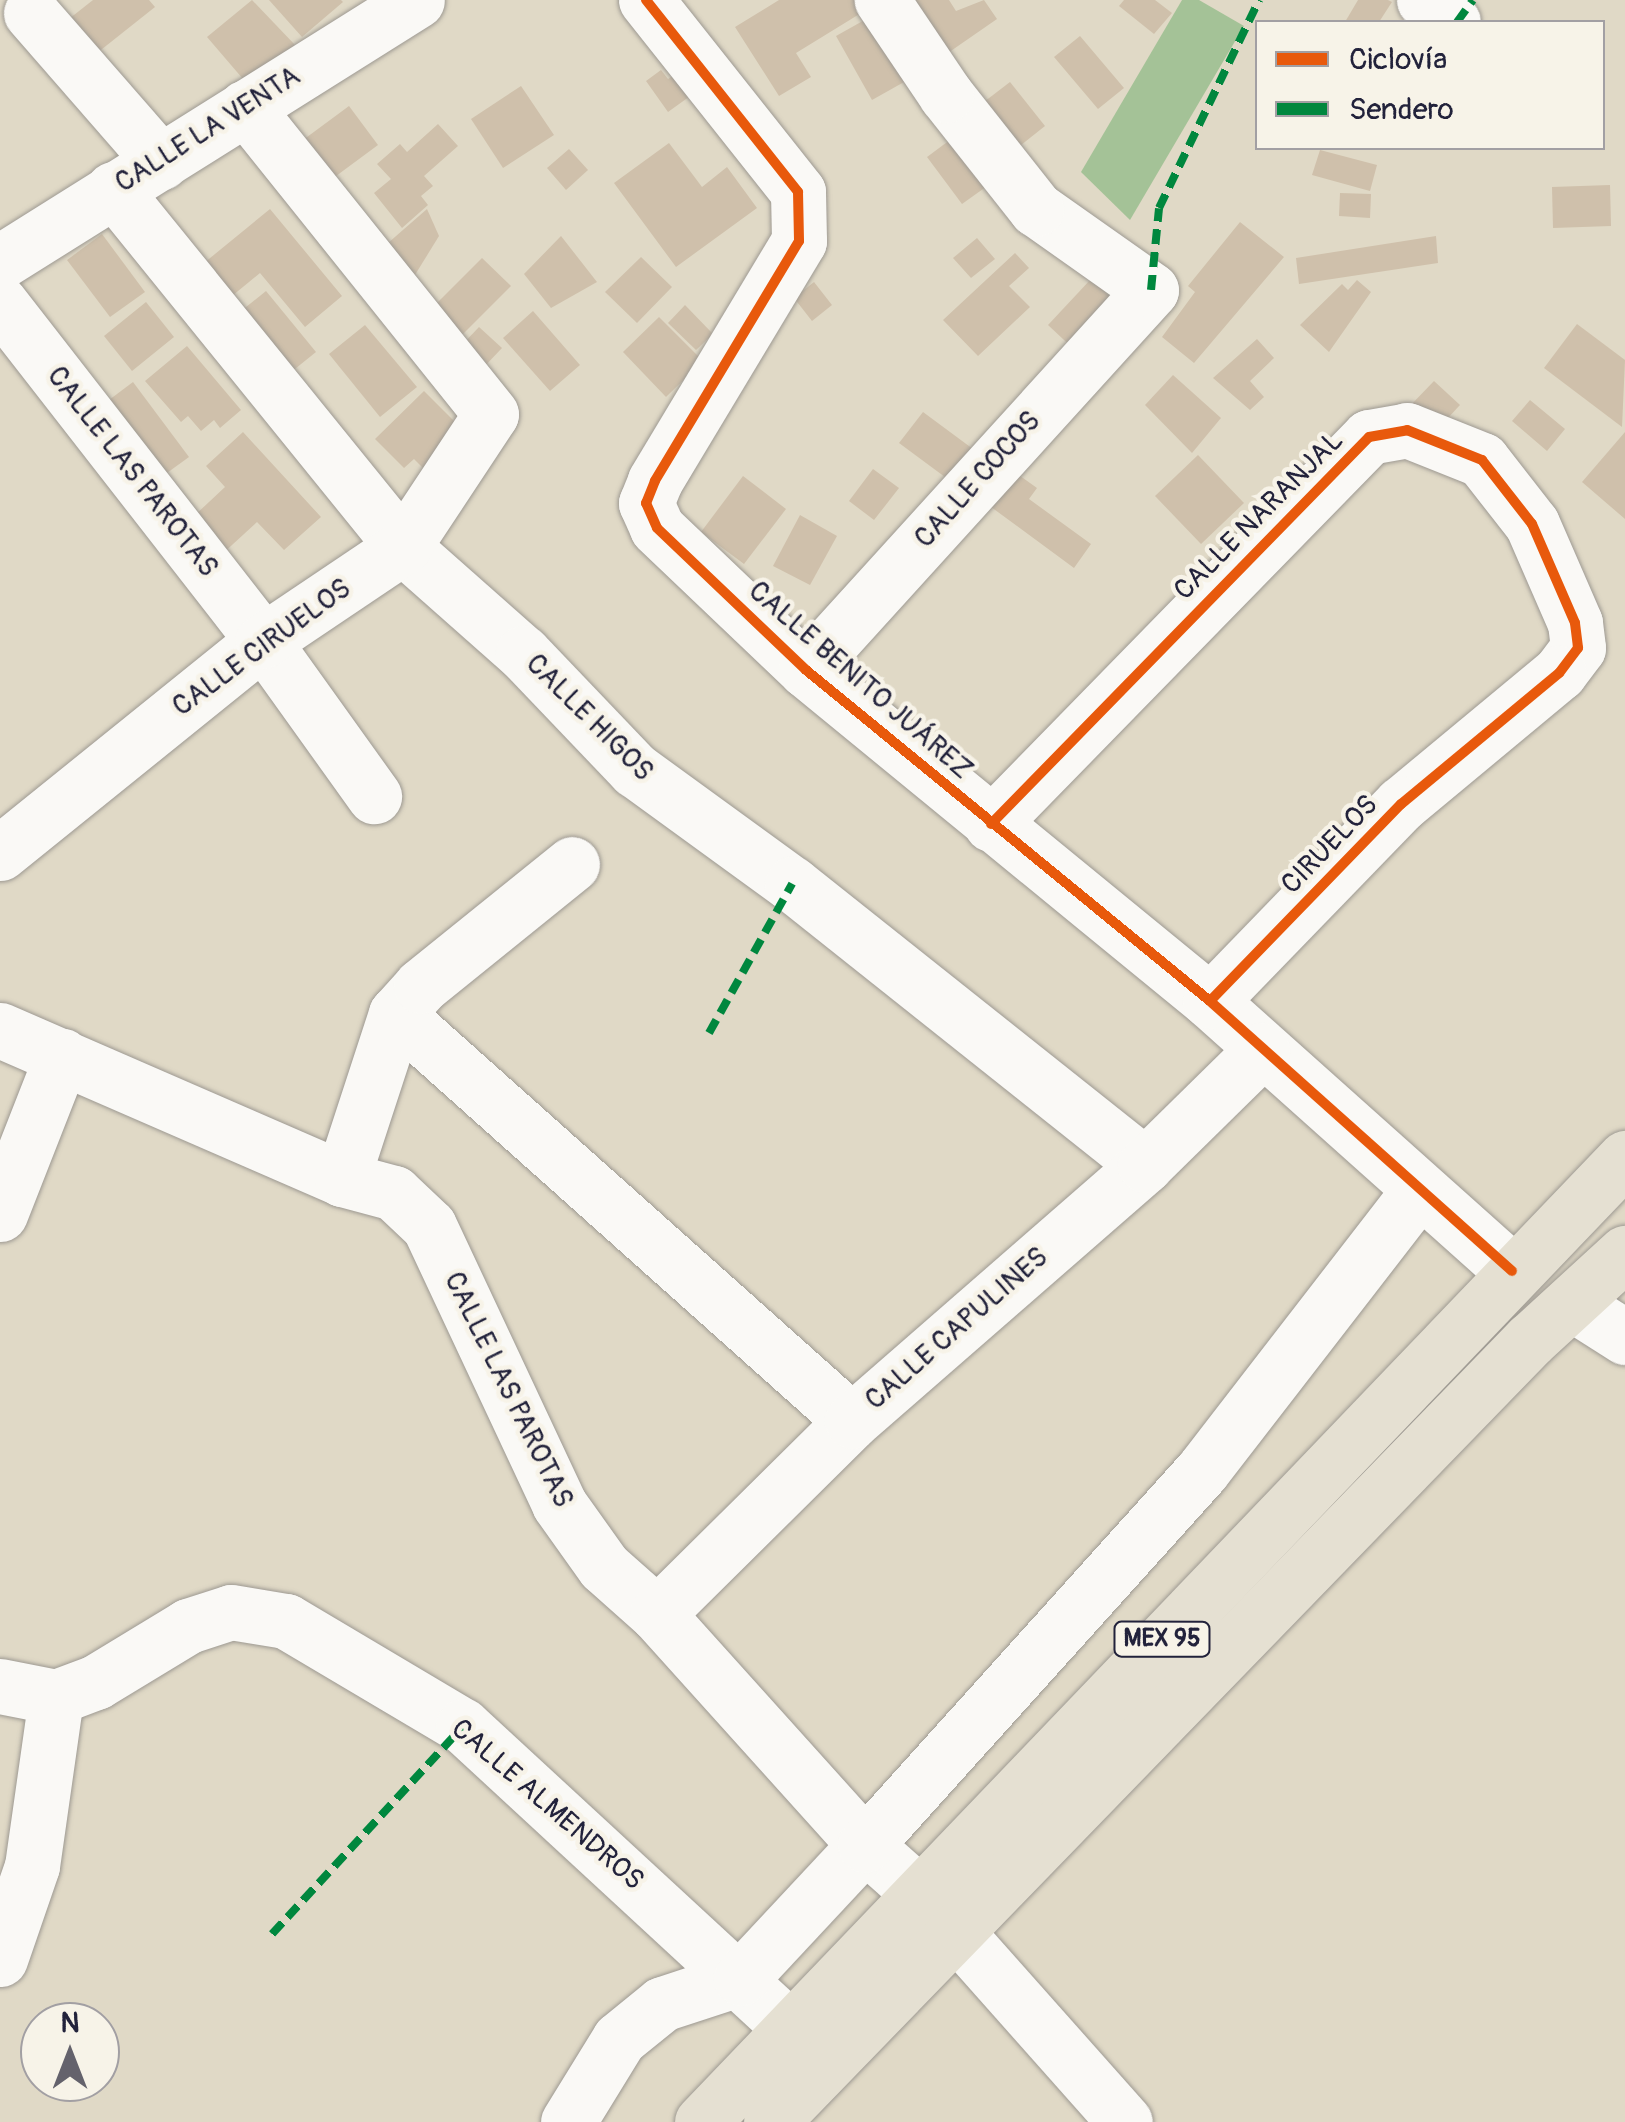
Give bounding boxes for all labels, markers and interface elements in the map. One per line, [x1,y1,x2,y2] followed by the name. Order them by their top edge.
[1255,20,1605,150] legend
[1349,41,1447,78] text: Ciclovía
[109,60,307,200] street label: CALLE LA VENTA
[1349,91,1454,128] text: Sendero
[39,360,225,584] street label: CALLE LAS PAROTAS
[908,405,1048,555] street label: CALLE COCOS
[1167,424,1351,608] street label: CALLE NARANJAL
[166,572,358,724] street label: CALLE CIRUELOS
[741,575,979,787] street label: CALLE BENITO JUÁREZ
[518,647,660,789] street label: CALLE HIGOS
[1275,789,1385,901] street label: CIRUELOS
[859,1241,1055,1417] street label: CALLE CAPULINES
[436,1267,580,1513] street label: CALLE LAS PAROTAS
[1112,1619,1212,1659] road number: MEX 95
[444,1712,650,1898] street label: CALLE ALMENDROS
[20,2002,120,2102] north arrow
[61,2006,79,2041] text: N

